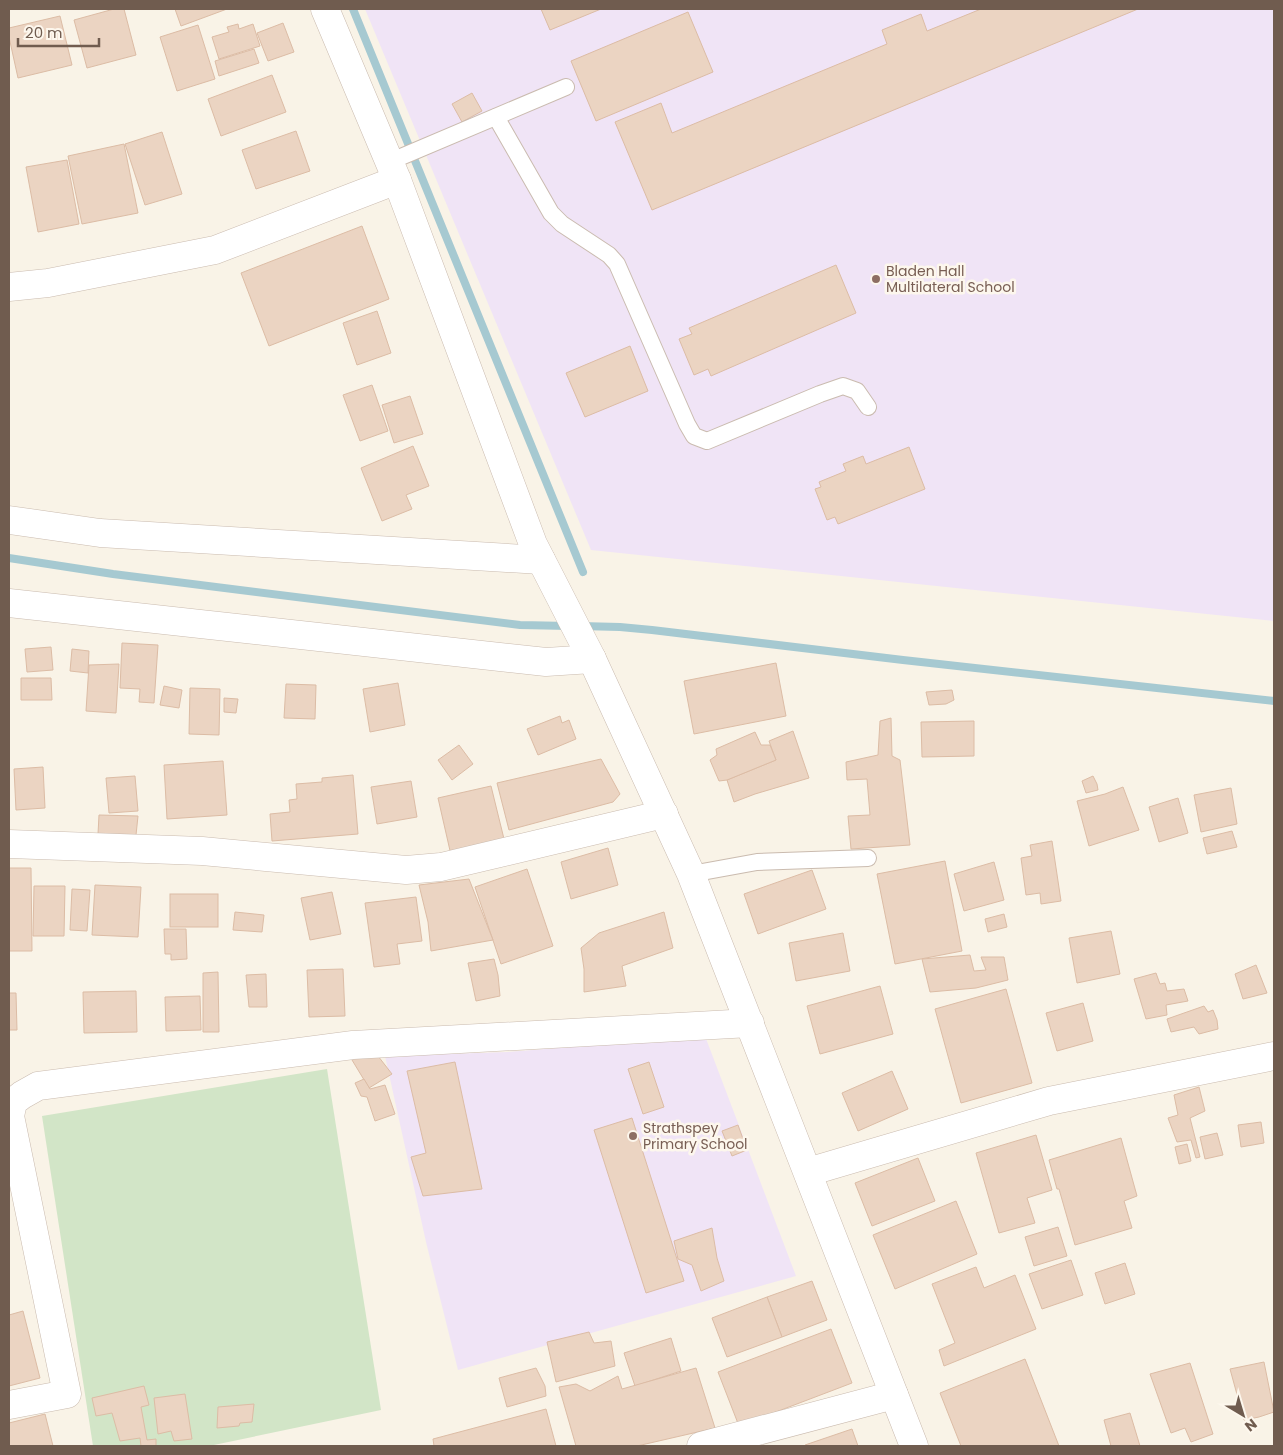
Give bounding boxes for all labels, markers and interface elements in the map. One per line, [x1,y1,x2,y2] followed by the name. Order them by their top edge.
[18,15,99,47] scale bar
[25,22,63,43] text: 20 m
[886,261,1015,297] place label: Bladen Hall Multilateral School
[870,273,882,285] marker: Bladen Hall Multilateral School
[643,1118,748,1154] place label: Strathspey Primary School
[627,1130,639,1142] marker: Strathspey Primary School
[1218,1390,1268,1440] north arrow
[1241,1414,1261,1436] text: N

